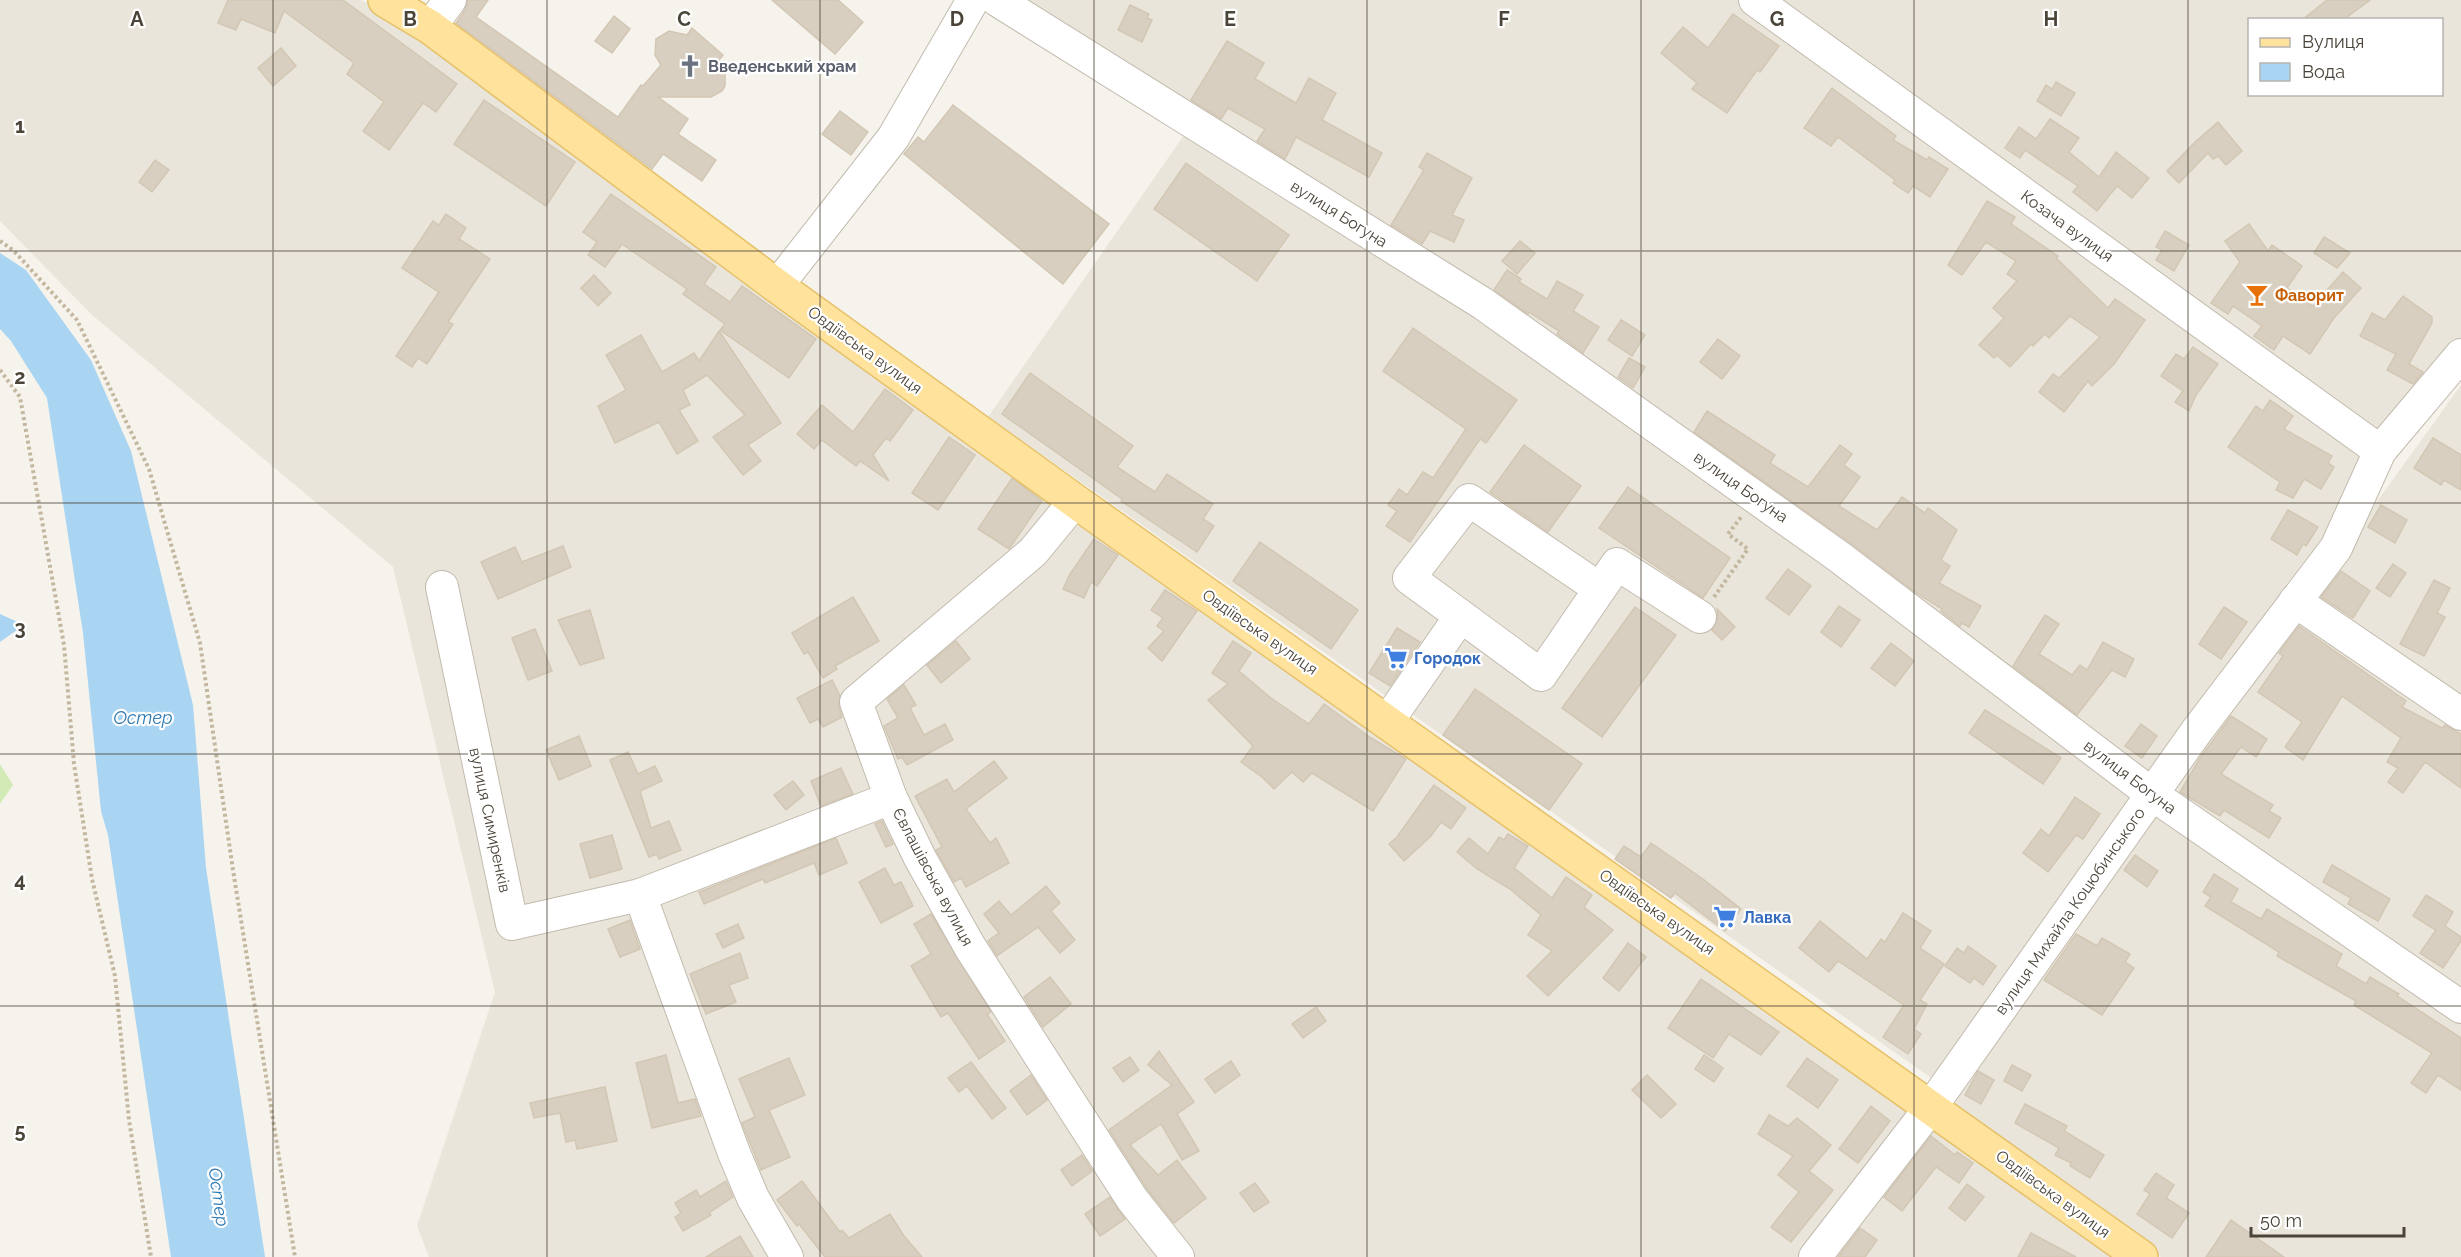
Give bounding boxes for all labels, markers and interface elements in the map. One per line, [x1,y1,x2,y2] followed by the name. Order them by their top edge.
[130,7,144,31] text: A
[403,7,417,31] text: B
[677,7,691,31] text: C
[950,7,964,31] text: D
[1224,7,1236,31] text: E
[1498,7,1510,31] text: F
[1770,7,1784,31] text: G
[2044,7,2058,31] text: H
[2248,18,2443,96] legend
[2302,31,2364,52] text: Вулиця
[677,53,703,79] church icon: Введенський храм
[708,57,856,76] place label: Введенський храм
[2302,61,2345,82] text: Вода
[15,114,25,138] text: 1
[1287,177,1391,251] street label: вулиця Богуна
[2017,186,2117,266] street label: Козача вулиця
[2244,282,2270,308] bar icon: Фаворит
[2275,286,2344,305] place label: Фаворит
[804,302,926,398] street label: Овдіївська вулиця
[14,365,26,389] text: 2
[1690,447,1792,527] street label: вулиця Богуна
[1199,585,1321,679] street label: Овдіївська вулиця
[14,616,26,640] text: 3
[1383,645,1409,671] supermarket icon: Городок
[1414,649,1481,668] place label: Городок
[113,707,173,728] water label: Остер
[2080,736,2180,818] street label: вулиця Богуна
[465,746,515,894] street label: вулиця Симиренків
[1991,804,2149,1018] street label: вулиця Михайла Коцюбинського
[889,805,977,949] street label: Євлашівська вулиця
[1596,865,1718,959] street label: Овдіївська вулиця
[14,868,26,892] text: 4
[1712,904,1738,930] supermarket icon: Лавка
[1743,908,1791,927] place label: Лавка
[14,1119,26,1143] text: 5
[1992,1146,2114,1242] street label: Овдіївська вулиця
[204,1166,234,1228] water label: Остер
[2251,1200,2404,1238] scale bar
[2260,1210,2302,1231] text: 50 m

